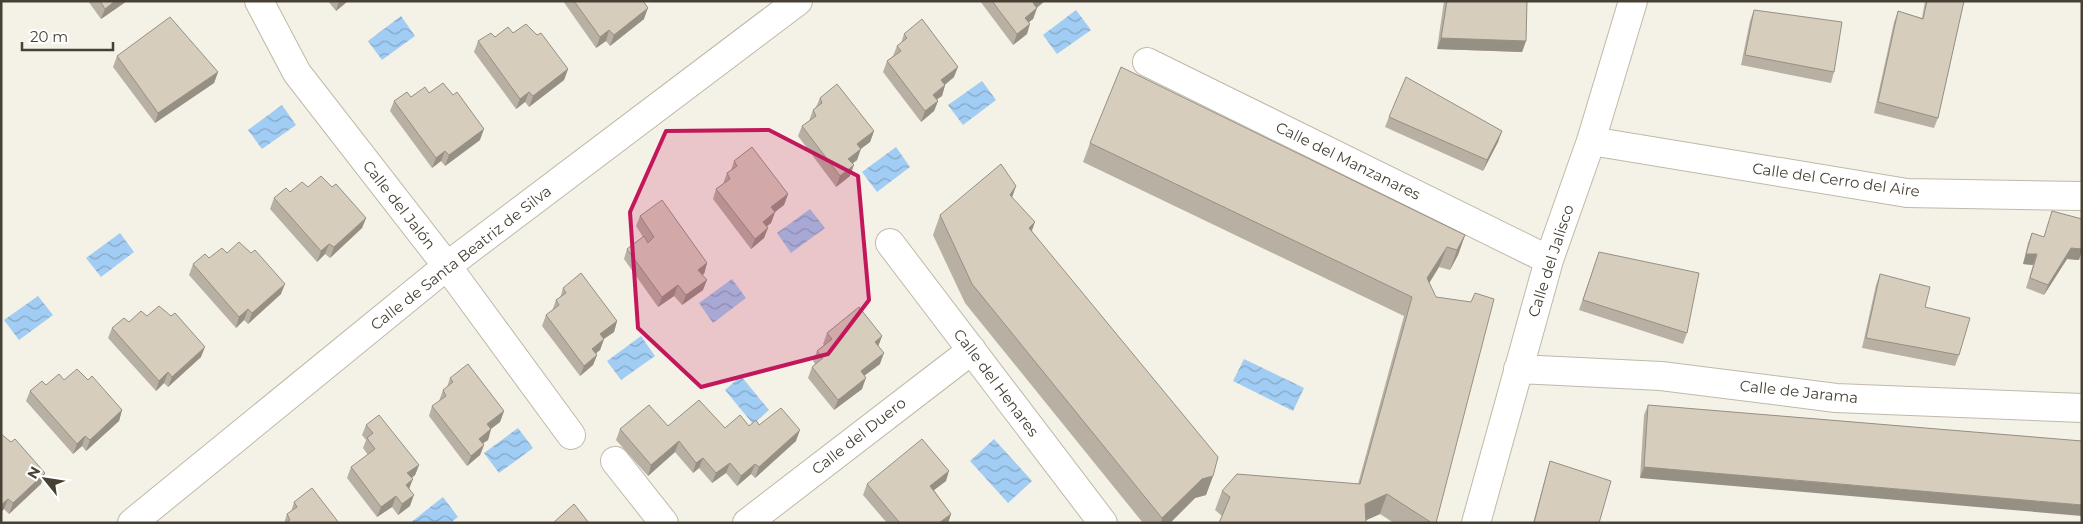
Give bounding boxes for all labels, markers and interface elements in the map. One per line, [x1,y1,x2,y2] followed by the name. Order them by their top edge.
[22,20,114,52] scale bar
[30,27,68,46] text: 20 m
[1273,117,1424,204] street label: Calle del Manzanares
[359,156,440,253] street label: Calle del Jalón
[1751,158,1921,201] street label: Calle del Cerro del Aire
[367,181,555,334] street label: Calle de Santa Beatriz de Silva
[1523,202,1578,319] street label: Calle del Jalisco
[950,325,1043,440] street label: Calle del Henares
[1739,376,1859,407] street label: Calle de Jarama
[808,393,910,478] street label: Calle del Duero
[20,454,70,504] north arrow
[23,463,44,482] text: N

